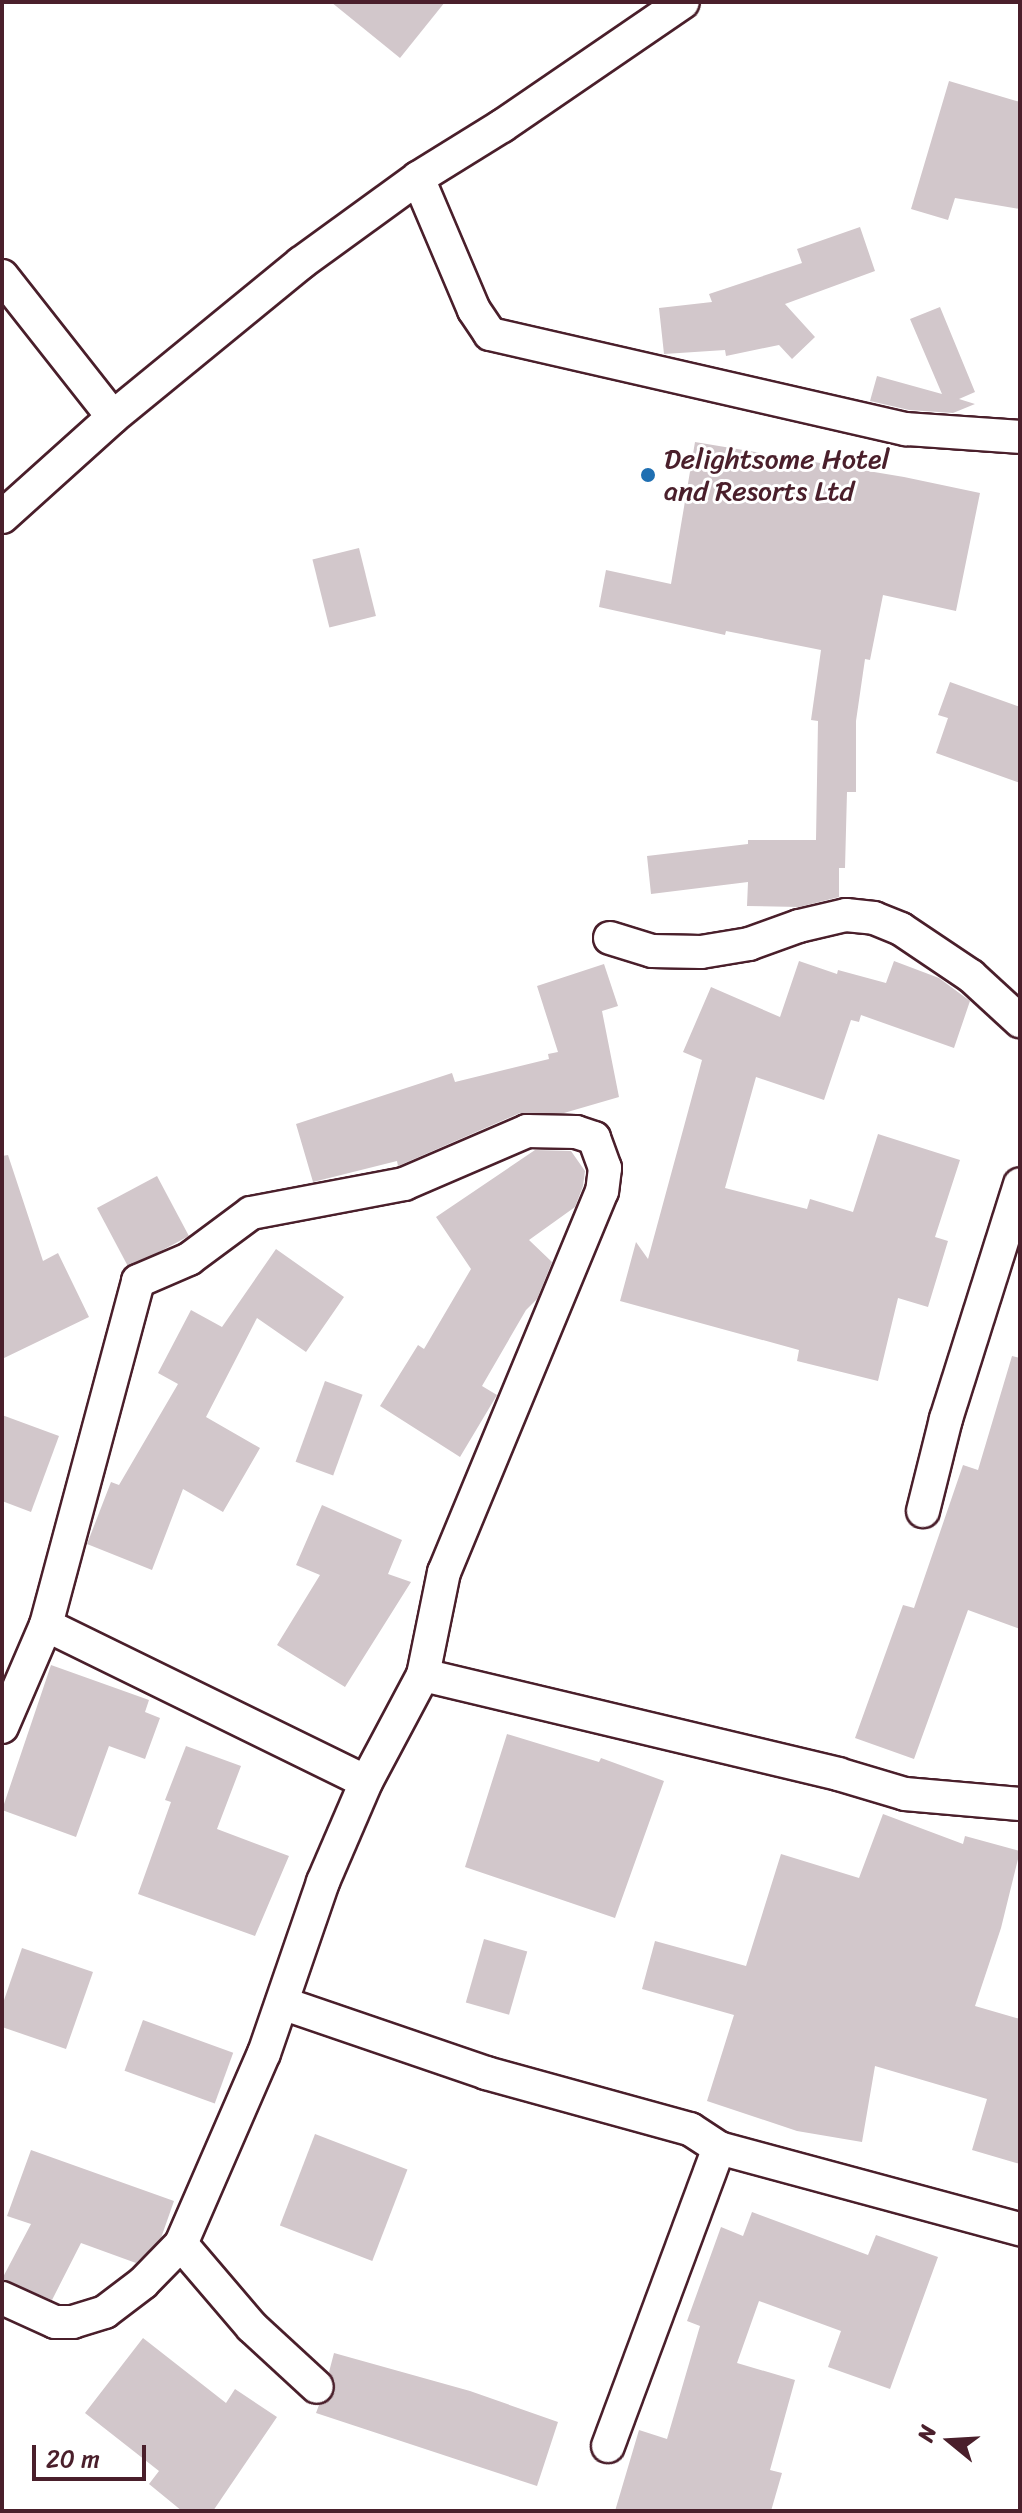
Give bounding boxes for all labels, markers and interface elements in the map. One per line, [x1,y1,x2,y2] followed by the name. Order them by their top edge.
[664,442,890,508] place label: Delightsome Hotel and Resorts Ltd
[639,466,657,484] marker: Delightsome Hotel and Resorts Ltd
[910,2401,990,2481] north arrow
[906,2420,948,2447] text: N
[36,2429,150,2479] scale bar
[46,2438,100,2480] text: 20 m

